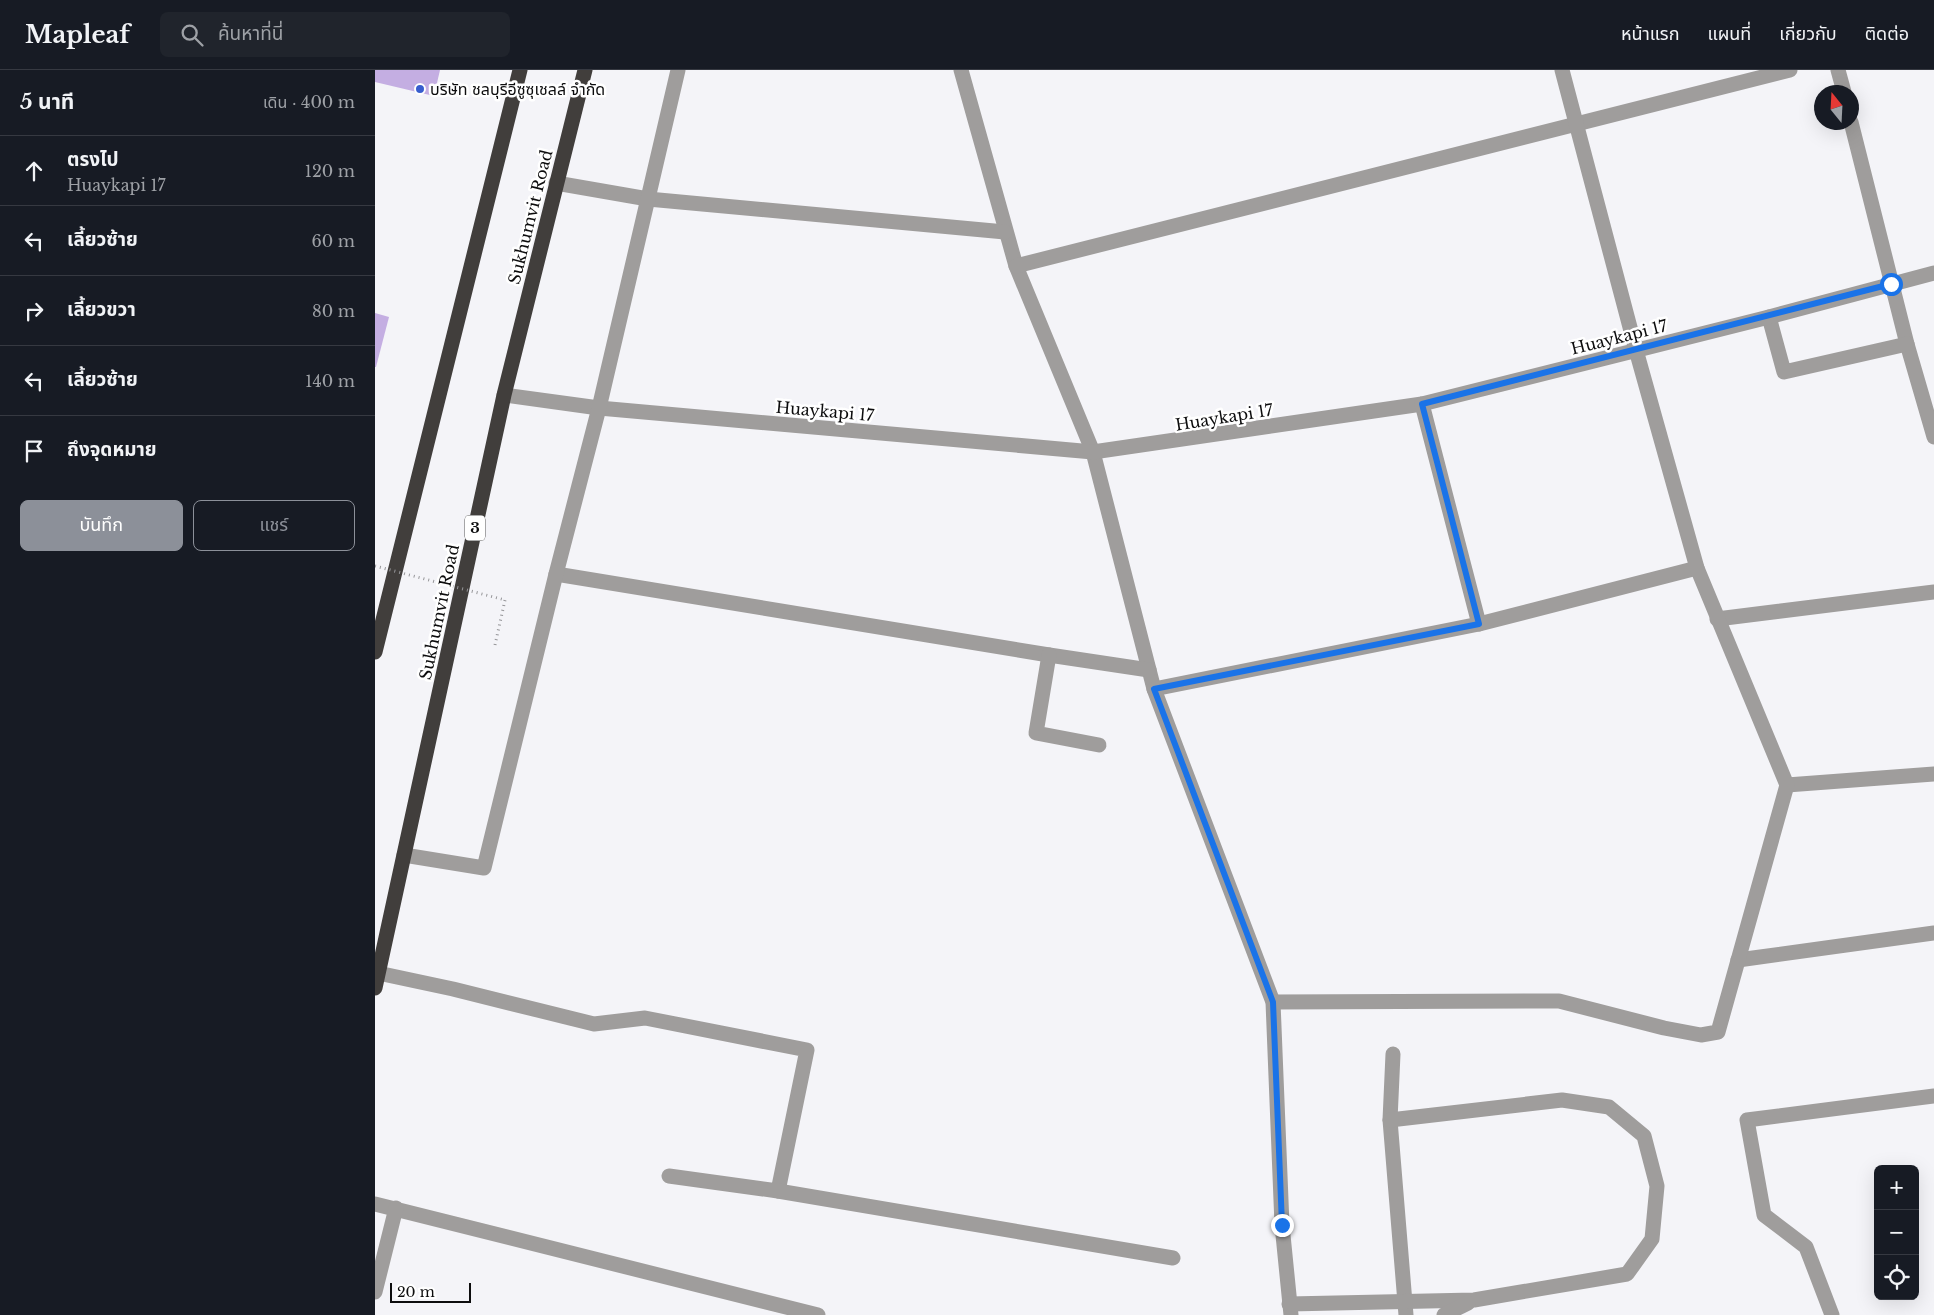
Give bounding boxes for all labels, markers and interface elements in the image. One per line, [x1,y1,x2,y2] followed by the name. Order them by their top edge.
[160,12,510,57] search box
[25,20,130,49] text: Mapleaf
[178,21,206,49] icon: search
[218,22,283,45] text: ค้นหาที่นี่
[1621,23,1679,45] text: หน้าแรก
[1707,23,1751,45] text: แผนที่
[1779,23,1837,45] text: เกี่ยวกับ
[1865,23,1909,45] text: ติดต่อ
[430,79,605,99] place label: บริษัท ชลบุรีอีซูซุเชลล์ จำกัด
[414,83,426,95] marker: บริษัท ชลบุรีอีซูซุเชลล์ จำกัด
[1814,85,1859,130] north arrow
[20,89,74,115] text: 5 นาที
[263,92,355,112] text: เดิน · 400 m
[504,147,556,286] street label: Sukhumvit Road
[67,148,119,171] text: ตรงไป
[20,157,48,185] icon: ahead
[305,161,355,181] text: 120 m
[67,175,166,195] text: Huaykapi 17
[20,227,48,255] icon: left
[67,228,138,251] text: เลี้ยวซ้าย
[312,231,355,251] text: 60 m
[1880,273,1903,296] route start
[20,297,48,325] icon: right
[67,298,136,321] text: เลี้ยวขวา
[312,301,355,321] text: 80 m
[1569,315,1670,359] street label: Huaykapi 17
[20,367,48,395] icon: left
[67,368,138,391] text: เลี้ยวซ้าย
[305,371,355,391] text: 140 m
[775,397,876,425] street label: Huaykapi 17
[1174,399,1275,435] street label: Huaykapi 17
[20,437,48,465] icon: arrive
[67,438,157,461] text: ถึงจุดหมาย
[20,500,183,551] button: บันทึก
[193,500,355,551] button: แชร์
[465,516,485,540] road number: 3
[415,542,463,682] street label: Sukhumvit Road
[1874,1165,1919,1300] map controls
[1874,1165,1919,1210] button: +
[1874,1210,1919,1255] button: −
[1271,1214,1294,1237] route end
[1874,1255,1919,1300] button: locate
[390,1280,471,1303] scale bar
[397,1283,435,1301] text: 20 m

